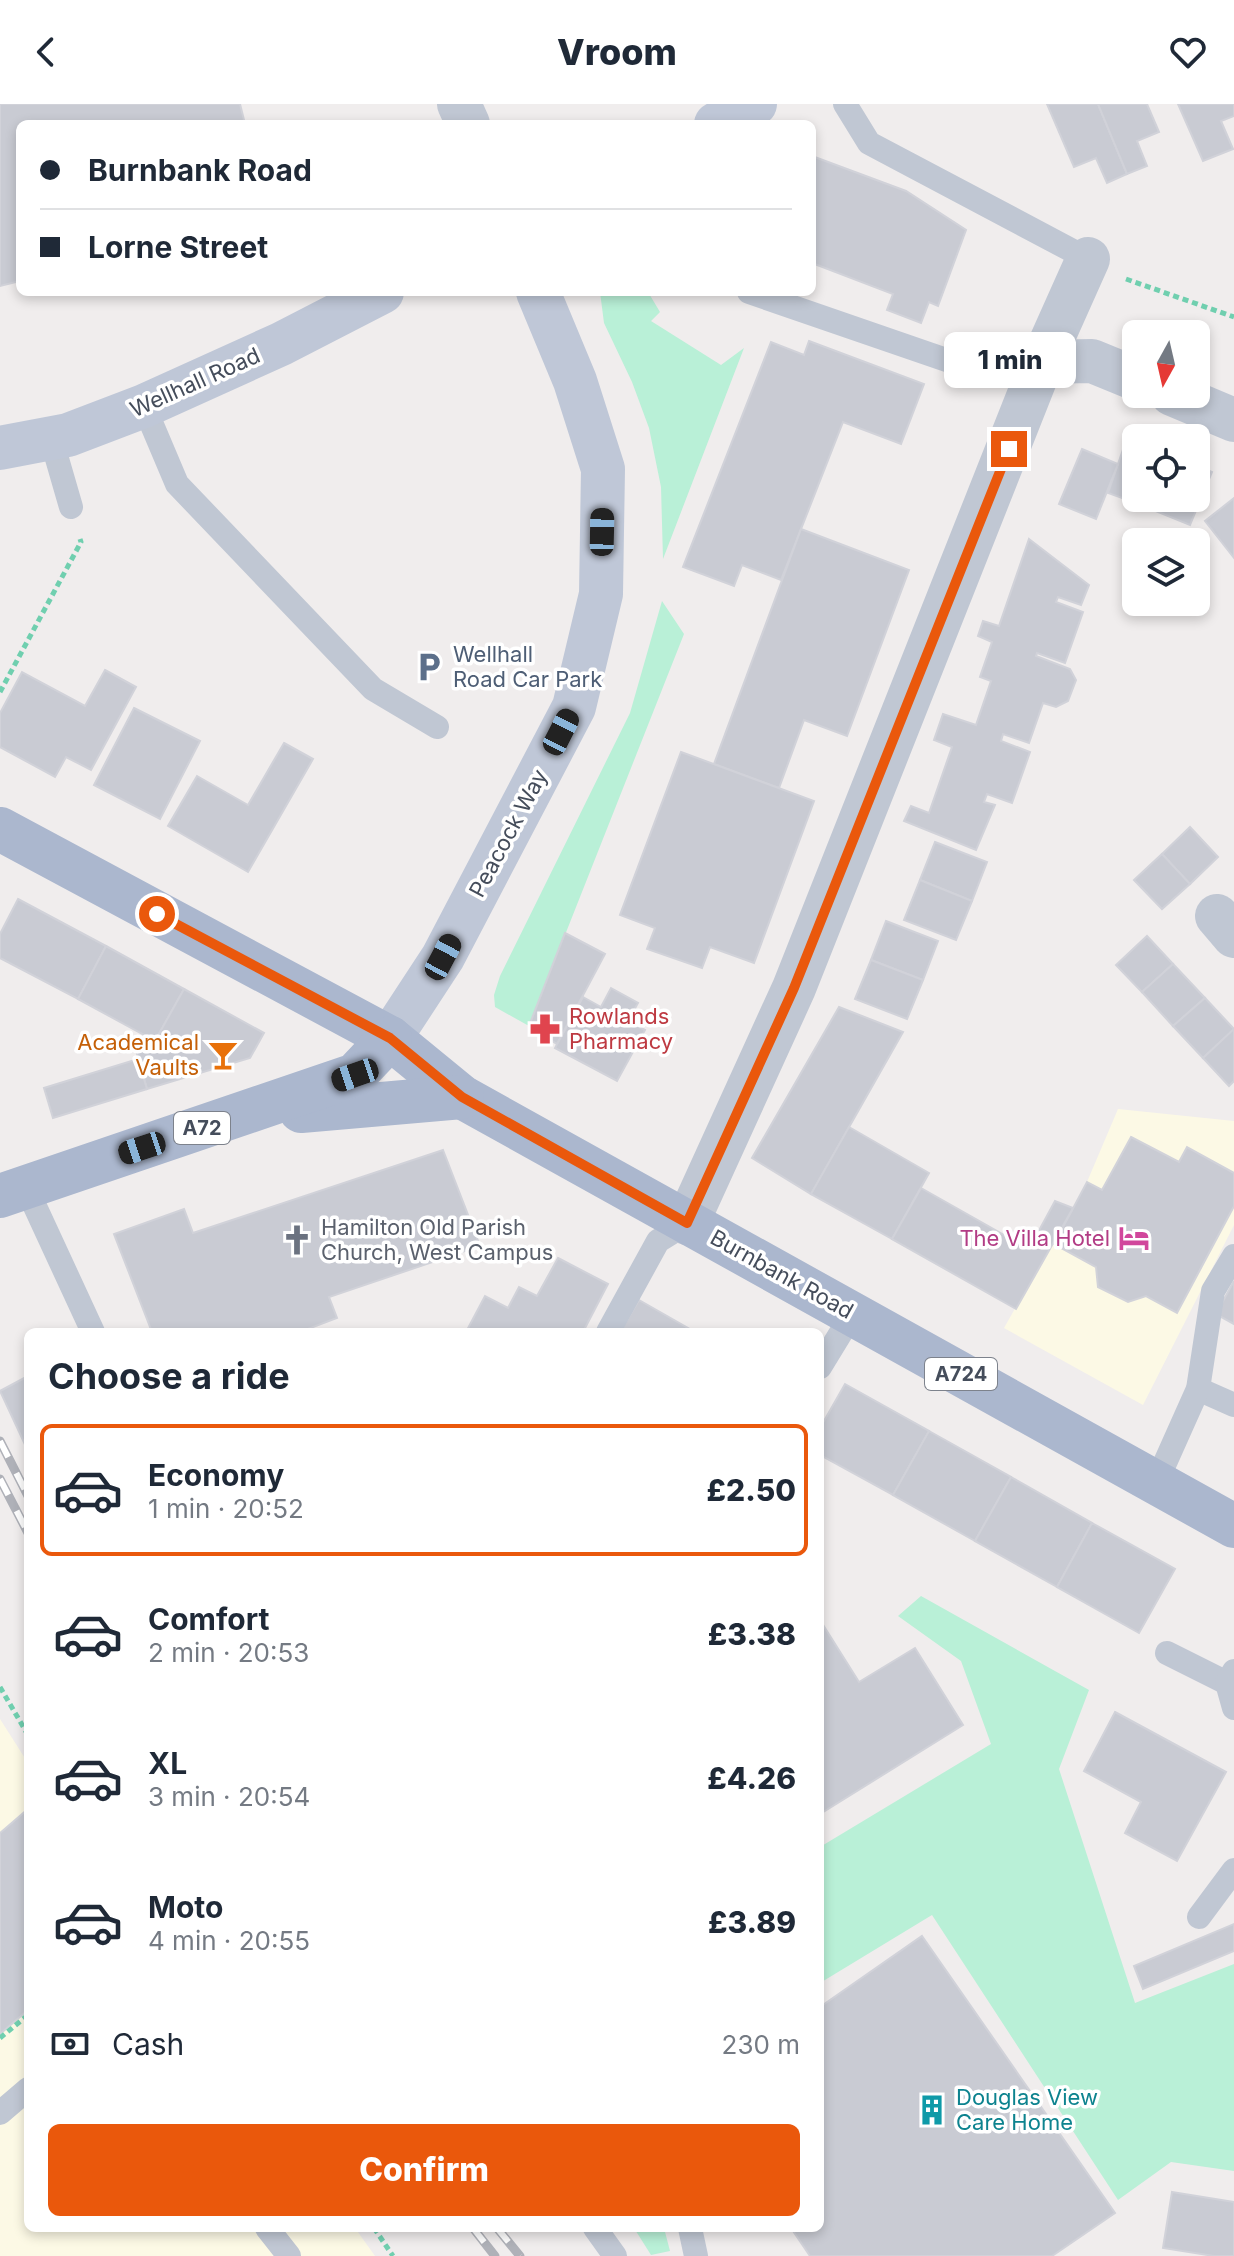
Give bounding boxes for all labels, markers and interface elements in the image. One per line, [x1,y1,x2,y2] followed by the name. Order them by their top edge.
[24,30,68,74] icon: back
[557,30,677,74] text: Vroom
[1166,30,1210,74] icon: heart
[88,152,312,188] text: Burnbank Road
[88,229,268,265] text: Lorne Street
[1122,320,1210,408] north arrow
[1122,320,1210,616] map controls
[943,333,1075,389] callout: 1 min
[126,342,264,422] street label: Wellhall Road
[977,344,1043,375] text: 1 min
[1122,424,1210,512] button: locate
[991,431,1027,467] route end
[590,508,614,556] car
[1122,528,1210,616] button: layers
[453,641,602,692] place label: Wellhall Road Car Park
[412,650,446,684] parking icon: Wellhall Road Car Park
[539,705,583,759] car
[463,765,553,901] street label: Peacock Way
[139,896,175,932] route start
[421,930,465,984] car
[569,1003,673,1054] place label: Rowlands Pharmacy
[528,1012,562,1046] pharmacy icon: Rowlands Pharmacy
[77,1029,199,1080] place label: Academical Vaults
[206,1038,240,1072] bar icon: Academical Vaults
[328,1056,382,1094] car
[174,1112,230,1144] road number: A72
[115,1129,169,1167] car
[321,1214,553,1265] place label: Hamilton Old Parish Church, West Campus
[1117,1221,1151,1255] hotel icon: The Villa Hotel
[280,1223,314,1257] church icon: Hamilton Old Parish Church, West Campus
[706,1224,858,1324] street label: Burnbank Road
[959,1225,1110,1251] place label: The Villa Hotel
[48,1354,290,1398] text: Choose a ride
[925,1358,997,1390] road number: A724
[52,1454,124,1526] icon: car
[148,1457,284,1493] text: Economy
[707,1472,796,1508] text: £2.50
[148,1493,304,1524] text: 1 min · 20:52
[52,1598,124,1670] icon: car
[148,1601,269,1637] text: Comfort
[708,1616,796,1652] text: £3.38
[148,1637,309,1668] text: 2 min · 20:53
[52,1742,124,1814] icon: car
[148,1745,187,1781] text: XL
[707,1760,796,1796] text: £4.26
[148,1781,310,1812] text: 3 min · 20:54
[52,1886,124,1958] icon: car
[148,1889,223,1925] text: Moto
[708,1904,796,1940] text: £3.89
[148,1925,310,1956] text: 4 min · 20:55
[48,2022,92,2066] icon: cash
[112,2026,184,2062] text: Cash
[722,2029,800,2060] text: 230 m
[956,2084,1098,2135] place label: Douglas View Care Home
[915,2093,949,2127] building icon: Douglas View Care Home
[48,2124,800,2216] button: Confirm

